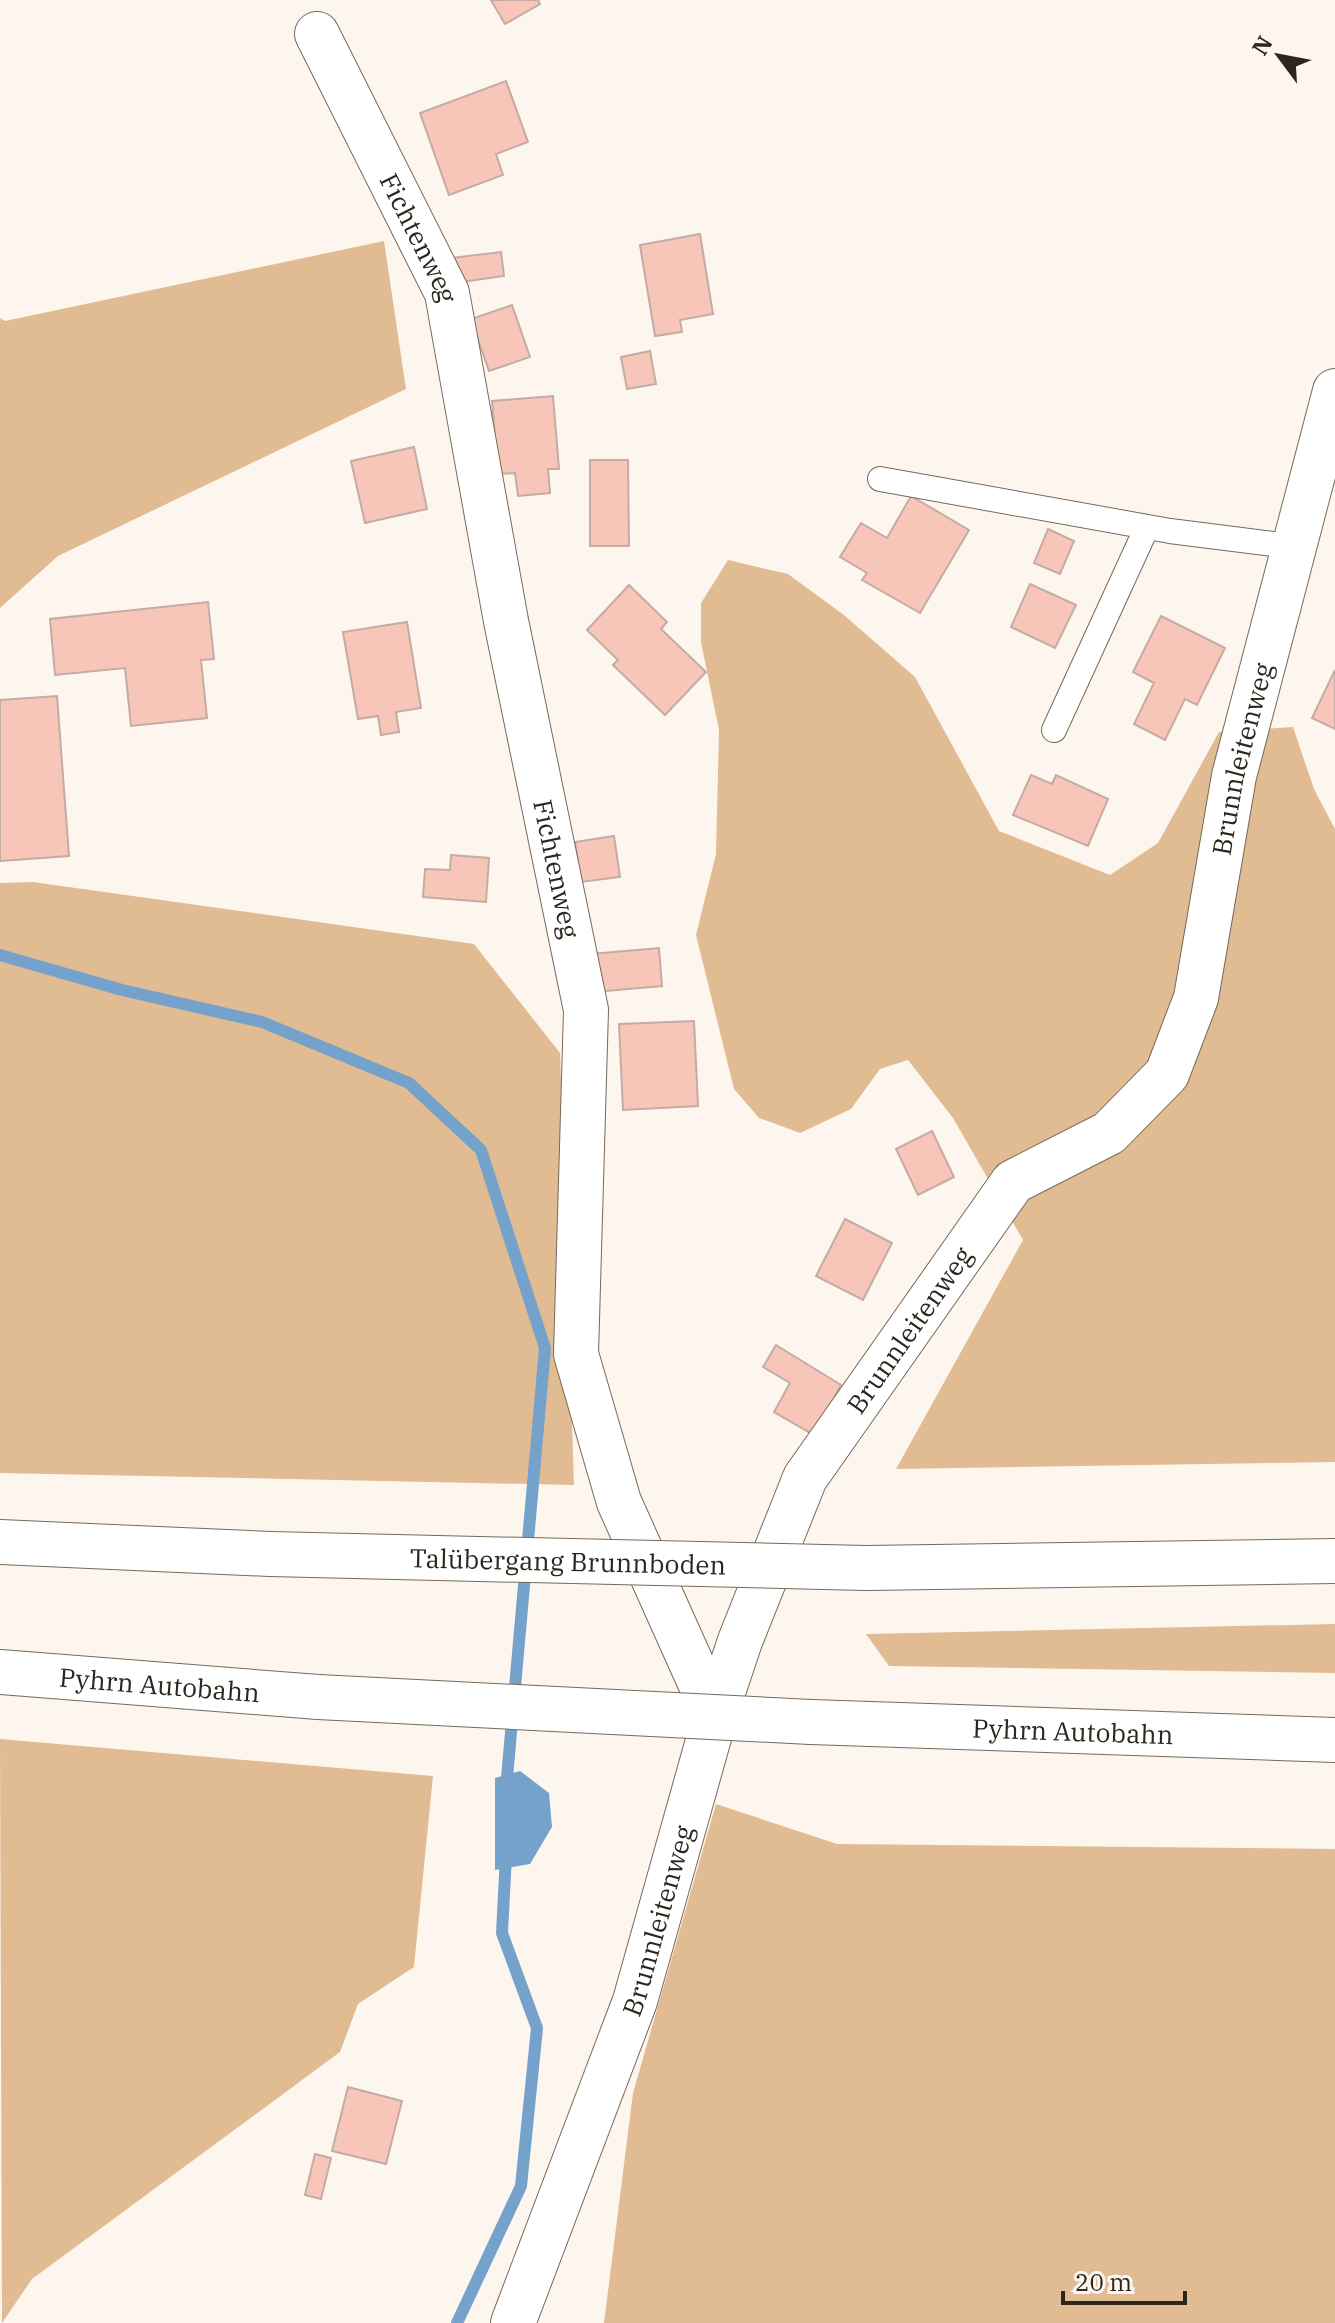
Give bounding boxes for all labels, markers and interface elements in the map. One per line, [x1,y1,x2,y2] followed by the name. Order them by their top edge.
[1239,16,1319,96] north arrow
[1245,30,1279,60] text: N
[372,167,465,305] street label: Fichtenweg
[1204,659,1280,858] street label: Brunnleitenweg
[526,796,588,941] street label: Fichtenweg
[839,1240,979,1420] street label: Brunnleitenweg
[409,1540,726,1582] street label: Talübergang Brunnboden
[58,1660,261,1709] street label: Pyhrn Autobahn
[972,1711,1174,1751] street label: Pyhrn Autobahn
[614,1821,701,2021] street label: Brunnleitenweg
[1063,2255,1185,2305] scale bar
[1075,2266,1132,2298] text: 20 m

